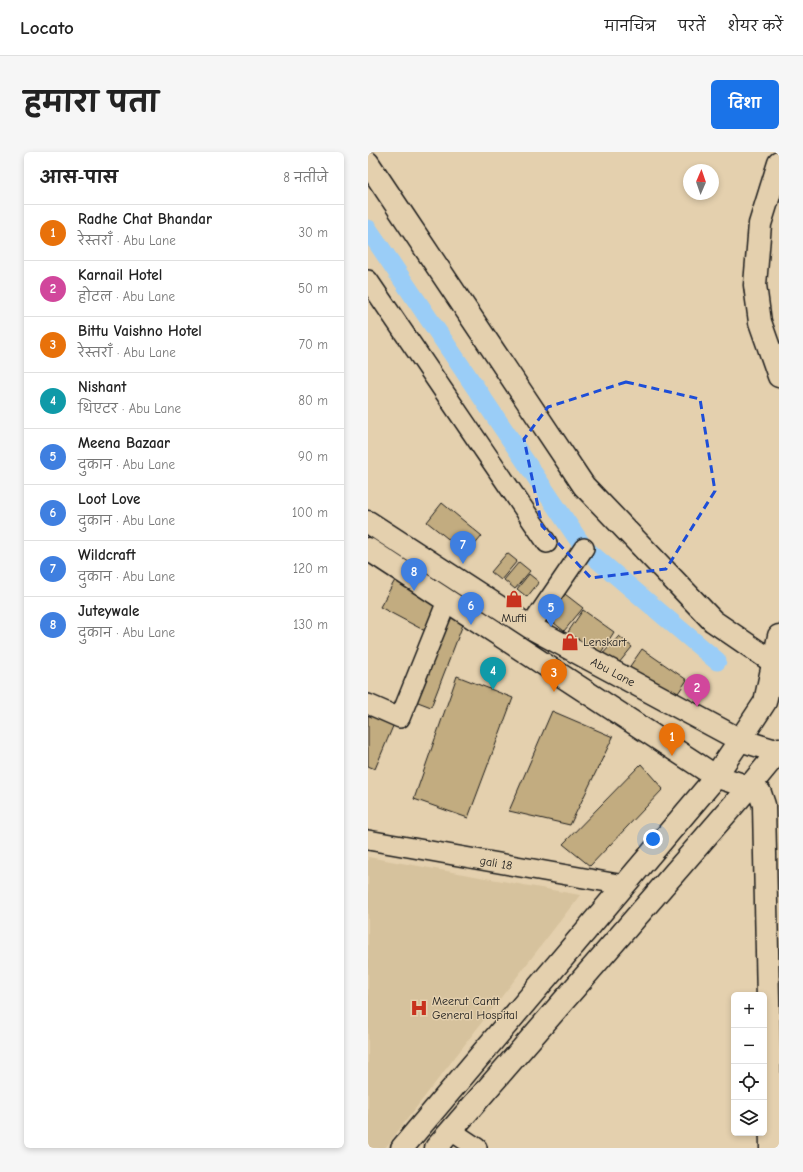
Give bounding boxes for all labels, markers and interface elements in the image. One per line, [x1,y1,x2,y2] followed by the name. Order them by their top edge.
[20,17,74,39] text: Locato
[605,18,656,35] text: मानचित्र
[678,18,705,35] text: परतें
[727,18,783,35] text: शेयर करें
[711,80,779,129] button: दिशा
[24,87,158,119] text: हमारा पता
[683,164,719,200] north arrow
[40,168,118,187] text: आस-पास
[283,170,328,185] text: 8 नतीजे
[78,210,212,228] text: Radhe Chat Bhandar
[50,225,56,240] text: 1
[298,225,328,240] text: 30 m
[78,233,176,248] text: रेस्तराँ · Abu Lane
[78,266,162,284] text: Karnail Hotel
[50,281,56,296] text: 2
[298,281,328,296] text: 50 m
[78,289,175,304] text: होटल · Abu Lane
[78,322,202,340] text: Bittu Vaishno Hotel
[50,337,56,352] text: 3
[299,337,328,352] text: 70 m
[78,345,176,360] text: रेस्तराँ · Abu Lane
[78,378,126,396] text: Nishant
[50,393,56,408] text: 4
[298,393,328,408] text: 80 m
[78,401,181,416] text: थिएटर · Abu Lane
[78,434,170,452] text: Meena Bazaar
[50,449,56,464] text: 5
[298,449,328,464] text: 90 m
[78,457,175,472] text: दुकान · Abu Lane
[78,490,140,508] text: Loot Love
[50,505,56,520] text: 6
[292,505,328,520] text: 100 m
[78,513,175,528] text: दुकान · Abu Lane
[450,531,476,564] pin: 7
[78,546,136,564] text: Wildcraft
[401,558,427,591] pin: 8
[50,561,56,576] text: 7
[293,561,328,576] text: 120 m
[78,569,175,584] text: दुकान · Abu Lane
[504,589,524,609] shop icon: Mufti
[458,592,484,625] pin: 6
[538,594,564,627] pin: 5
[78,602,139,620] text: Juteywale
[501,611,527,625] place label: Mufti
[50,617,56,632] text: 8
[293,617,328,632] text: 130 m
[78,625,175,640] text: दुकान · Abu Lane
[560,632,580,652] shop icon: Lenskart
[583,635,627,649] place label: Lenskart
[588,655,638,689] street label: Abu Lane
[480,657,506,690] pin: 4
[541,659,567,692] pin: 3
[684,674,710,707] pin: 2
[659,723,685,756] pin: 1
[643,829,663,849] your location
[479,853,513,873] street label: gali 18
[731,992,767,1136] map controls
[731,992,767,1028] button: +
[432,994,518,1022] place label: Meerut Cantt General Hospital
[409,998,429,1018] hospital icon: Meerut Cantt General Hospital
[731,1028,767,1064] button: −
[731,1064,767,1100] button: locate
[731,1100,767,1136] button: layers

